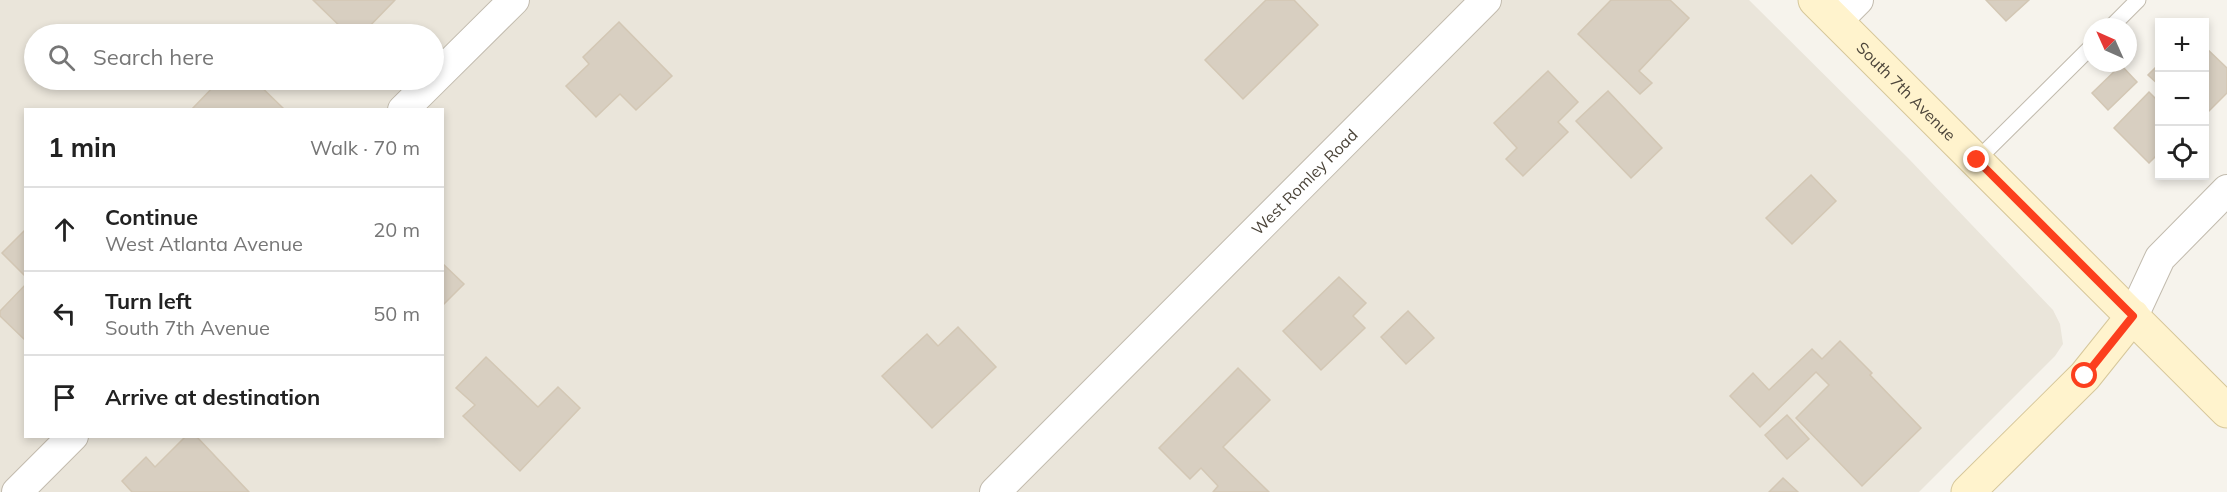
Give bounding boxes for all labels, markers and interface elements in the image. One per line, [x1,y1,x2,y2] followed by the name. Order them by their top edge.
[2083,18,2137,72] north arrow
[2155,18,2209,180] map controls
[2155,18,2209,72] button: +
[24,24,444,90] search box
[1852,37,1960,145] street label: South 7th Avenue
[45,41,78,74] icon: search
[93,43,214,71] text: Search here
[2155,72,2209,126] button: −
[1247,125,1362,239] street label: West Romley Road
[2155,126,2209,180] button: locate
[48,131,117,164] text: 1 min
[310,135,420,160] text: Walk · 70 m
[1963,146,1989,172] route end
[105,203,198,231] text: Continue
[48,213,81,246] icon: ahead
[373,217,420,242] text: 20 m
[105,231,303,256] text: West Atlanta Avenue
[105,287,192,315] text: Turn left
[48,297,81,330] icon: left
[373,301,420,326] text: 50 m
[105,315,270,340] text: South 7th Avenue
[2071,362,2097,388] route start
[48,381,81,414] icon: arrive
[105,383,320,411] text: Arrive at destination

